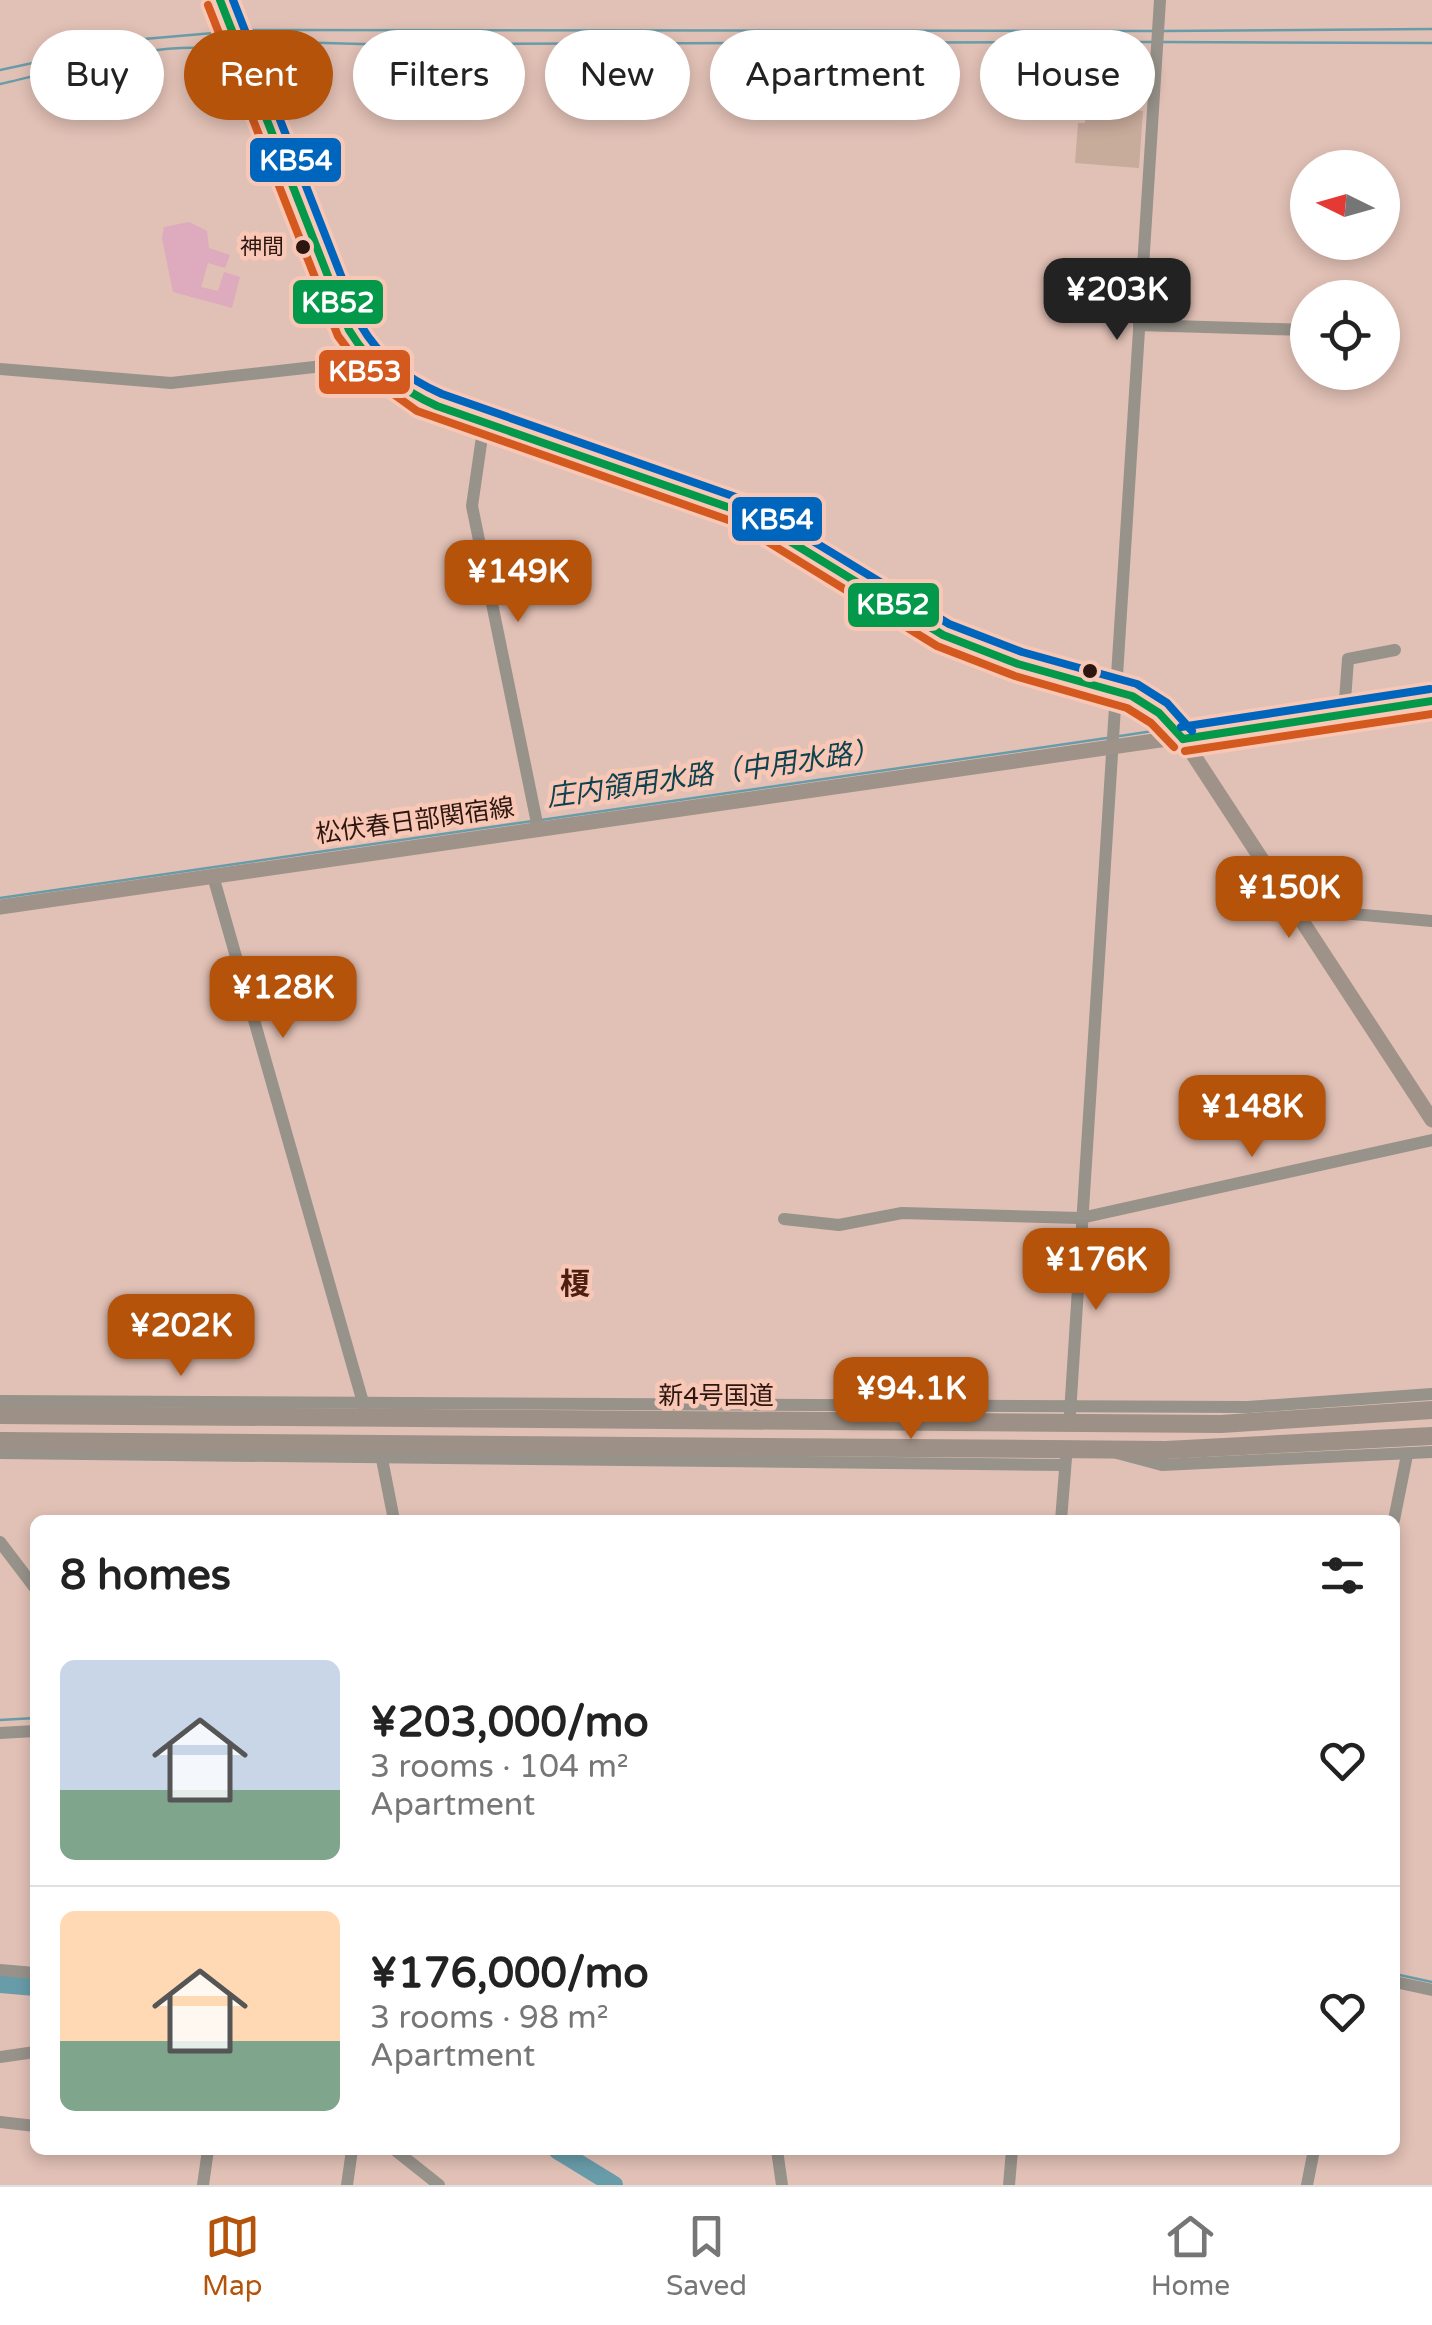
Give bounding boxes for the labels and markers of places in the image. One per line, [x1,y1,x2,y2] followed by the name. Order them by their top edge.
[240,234,284,260] place label: 神間
[293,237,313,257] marker: 神間
[1047,258,1187,343] pin: ¥203K
[448,540,588,625] pin: ¥149K
[1080,661,1100,681] unlabelled marker
[1219,856,1359,941] pin: ¥150K
[213,956,353,1041] pin: ¥128K
[1182,1075,1322,1160] pin: ¥148K
[1026,1228,1166,1313] pin: ¥176K
[111,1294,251,1379] pin: ¥202K
[830,1357,992,1442] pin: ¥94.1K

